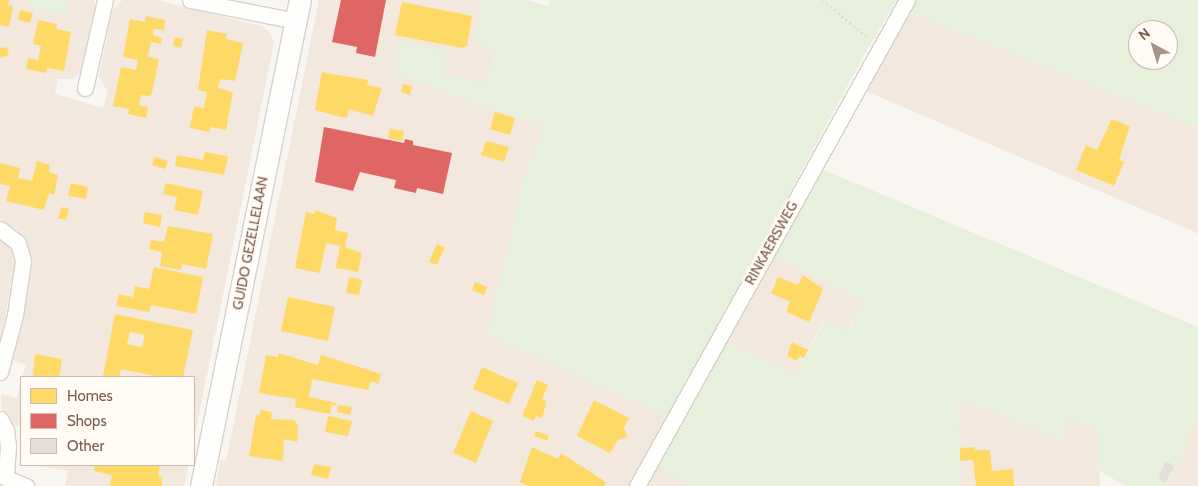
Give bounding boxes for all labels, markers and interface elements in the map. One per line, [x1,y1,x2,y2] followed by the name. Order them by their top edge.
[1128,20,1178,70] north arrow
[1135,24,1154,44] text: N
[229,175,271,311] street label: GUIDO GEZELLELAAN
[741,198,801,288] street label: RINKAERSWEG
[20,376,195,466] legend
[67,387,113,405] text: Homes
[67,412,107,430] text: Shops
[67,437,104,455] text: Other

